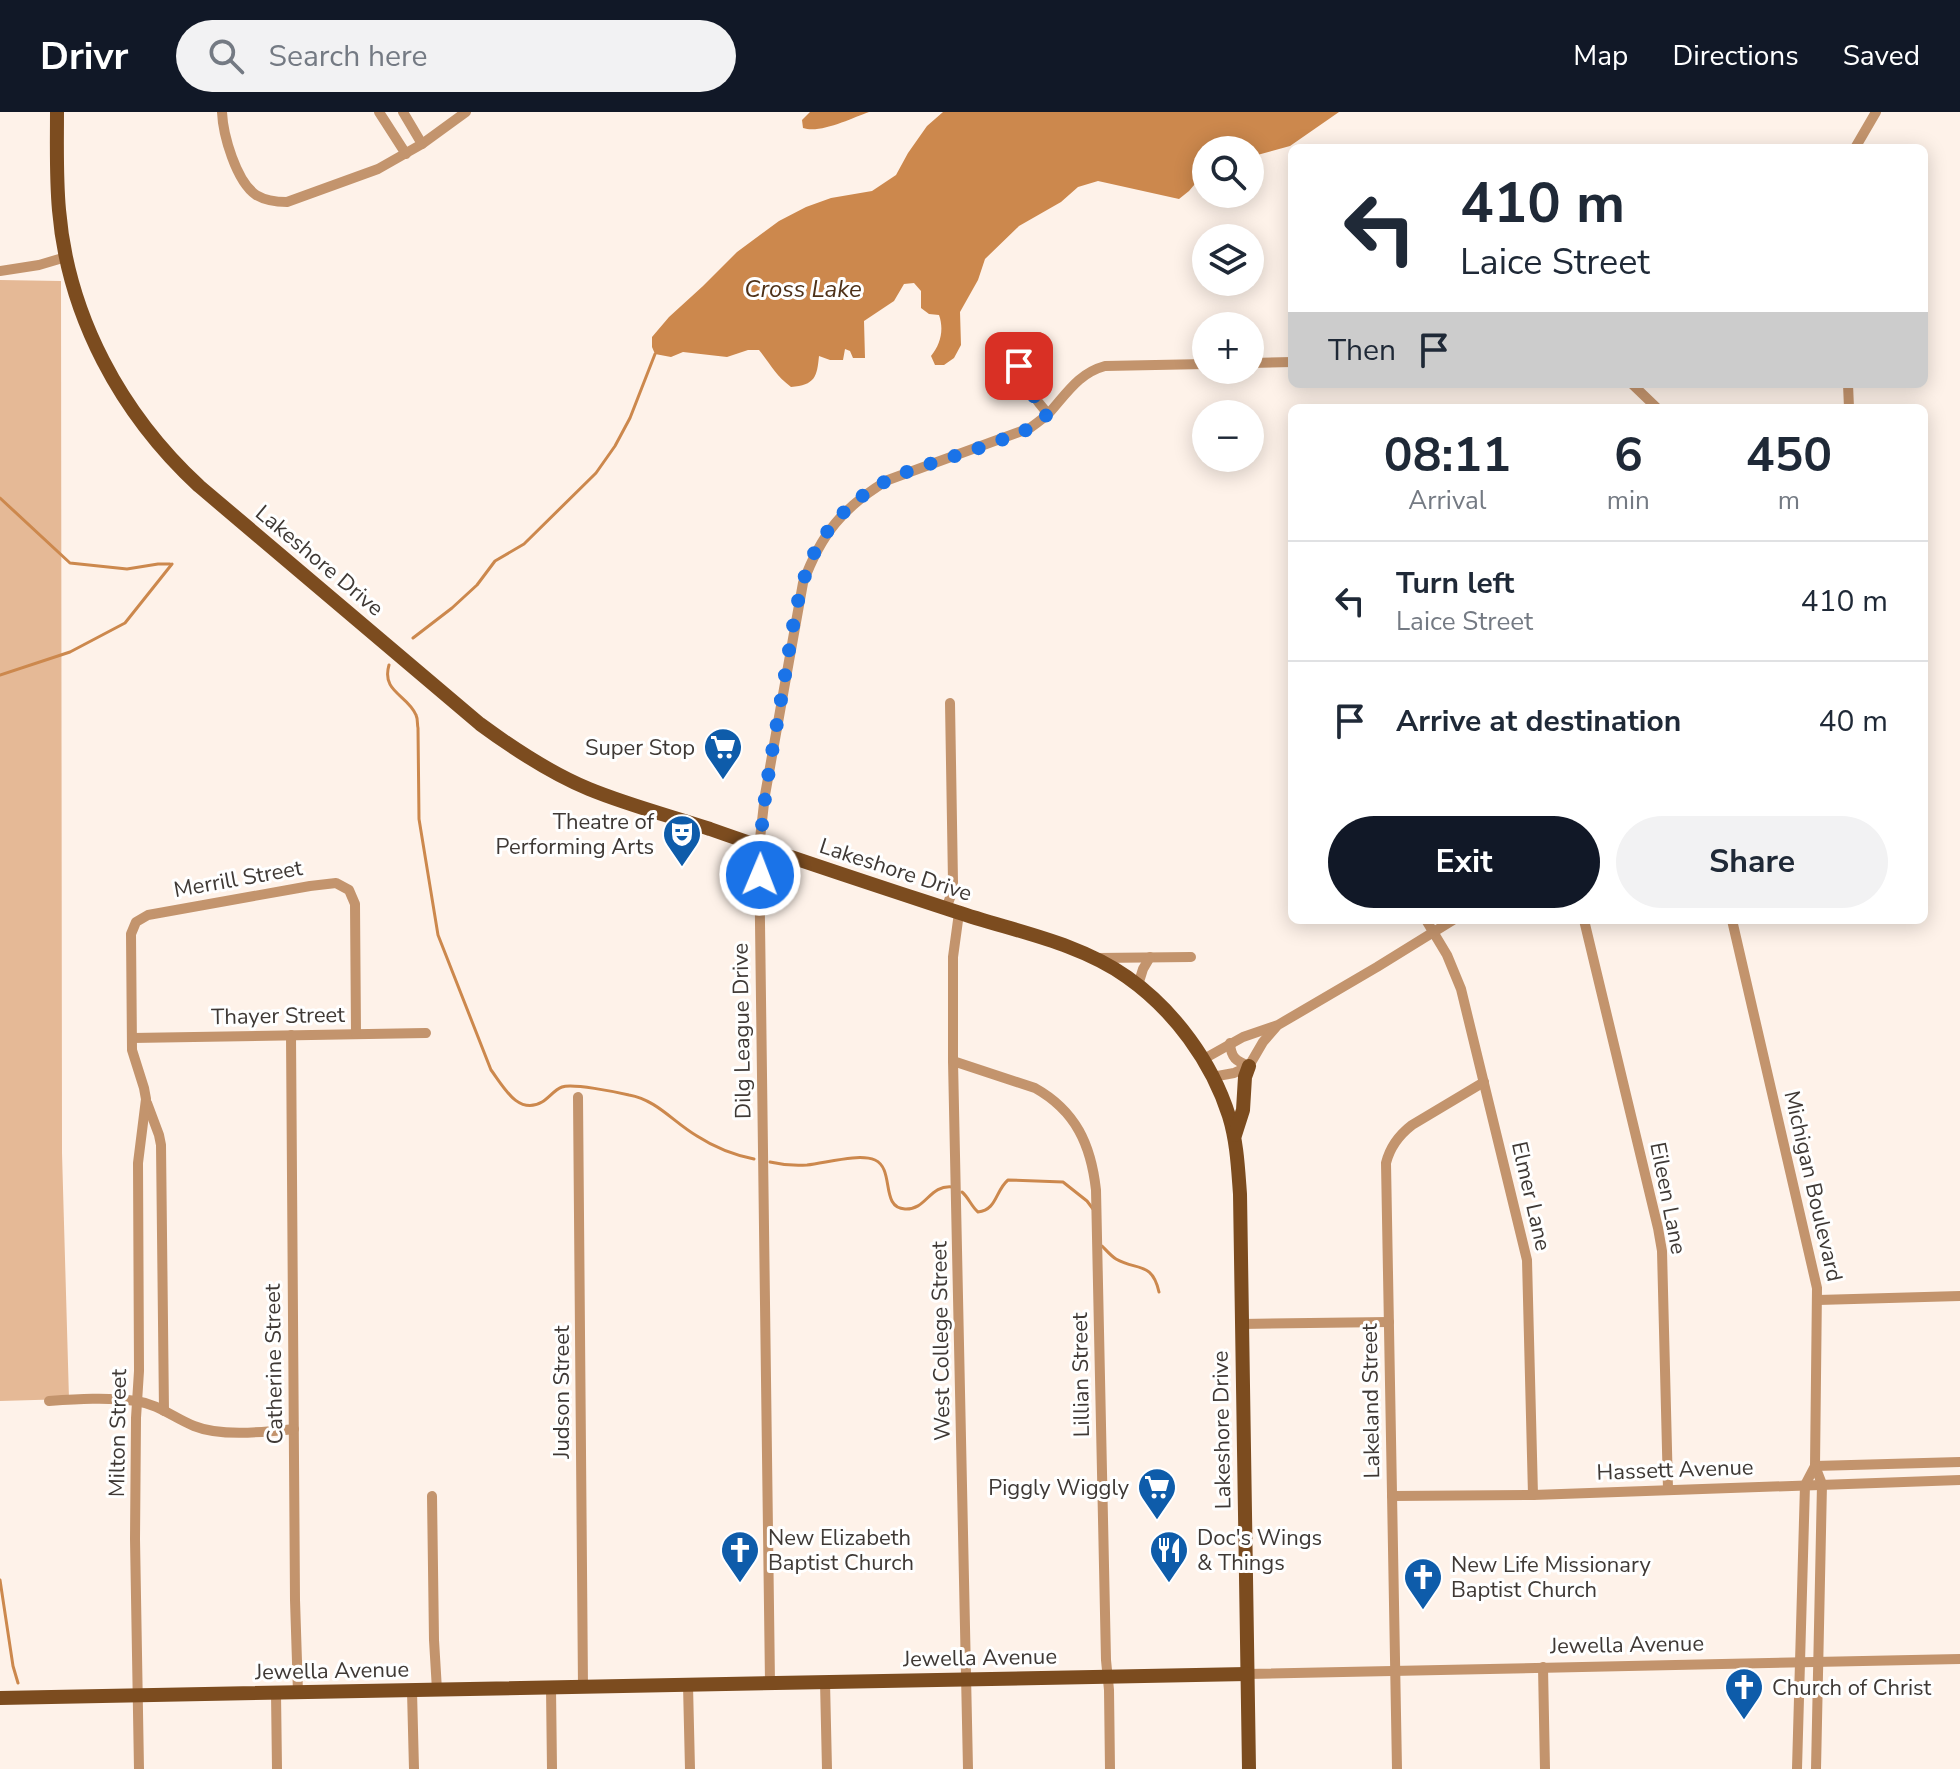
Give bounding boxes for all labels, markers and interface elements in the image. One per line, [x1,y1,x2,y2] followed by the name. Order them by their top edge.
[176,20,736,92] search box
[40,31,128,82] text: Drivr
[204,34,248,78] icon: search
[268,36,427,77] text: Search here
[1573,37,1628,75] text: Map
[1672,37,1799,75] text: Directions
[1843,37,1920,75] text: Saved
[1192,136,1264,472] map controls
[1192,136,1264,208] button: search
[1460,165,1625,242] text: 410 m
[1328,176,1432,280] icon: left
[1192,224,1264,296] button: layers
[1460,238,1650,287] text: Laice Street
[744,273,862,305] water label: Cross Lake
[1192,312,1264,384] button: +
[1412,328,1456,372] icon: arrive
[1328,330,1396,371] text: Then
[985,332,1053,400] pin
[997,344,1041,388] icon: arrive
[1192,400,1264,472] button: −
[1384,422,1511,488] text: 08:11
[1614,422,1643,488] text: 6
[1746,422,1832,488] text: 450
[1408,483,1487,518] text: Arrival
[1607,483,1650,518] text: min
[1778,483,1800,518] text: m
[249,498,390,623] street label: Lakeshore Drive
[1396,563,1514,604] text: Turn left
[1328,579,1372,623] icon: left
[1801,581,1888,622] text: 410 m
[1396,604,1533,639] text: Laice Street
[1328,699,1372,743] icon: arrive
[1396,701,1681,742] text: Arrive at destination
[1819,701,1888,742] text: 40 m
[702,726,744,781] supermarket icon: Super Stop
[585,733,695,763] place label: Super Stop
[496,807,655,862] place label: Theatre of Performing Arts
[661,813,703,868] theatre icon: Theatre of Performing Arts
[1328,816,1600,908] button: Exit
[1616,816,1888,908] button: Share
[816,831,976,909] street label: Lakeshore Drive
[718,833,802,917] position arrow
[172,853,305,905] street label: Merrill Street
[725,943,759,1119] street label: Dilg League Drive
[211,1000,345,1032] street label: Thayer Street
[1776,1088,1850,1285] street label: Michigan Boulevard
[1504,1139,1558,1254] street label: Elmer Lane
[1642,1140,1694,1257] street label: Eileen Lane
[924,1241,958,1441] street label: West College Street
[258,1283,290,1445] street label: Catherine Street
[1065,1312,1097,1438] street label: Lillian Street
[1355,1323,1387,1479] street label: Lakeland Street
[547,1325,577,1460] street label: Judson Street
[1206,1350,1238,1510] street label: Lakeshore Drive
[102,1368,134,1497] street label: Milton Street
[1596,1452,1754,1488] street label: Hassett Avenue
[1136,1466,1178,1521] supermarket icon: Piggly Wiggly
[988,1473,1130,1503] place label: Piggly Wiggly
[768,1523,914,1578] place label: New Elizabeth Baptist Church
[1197,1523,1322,1578] place label: Doc's Wings & Things
[719,1529,761,1584] church icon: New Elizabeth Baptist Church
[1148,1529,1190,1584] restaurant icon: Doc's Wings & Things
[1451,1550,1652,1605] place label: New Life Missionary Baptist Church
[1402,1556,1444,1611] church icon: New Life Missionary Baptist Church
[1549,1629,1704,1661] street label: Jewella Avenue
[902,1642,1057,1674] street label: Jewella Avenue
[254,1655,409,1687] street label: Jewella Avenue
[1723,1666,1765,1721] church icon: Church of Christ
[1772,1673,1932,1703] place label: Church of Christ

